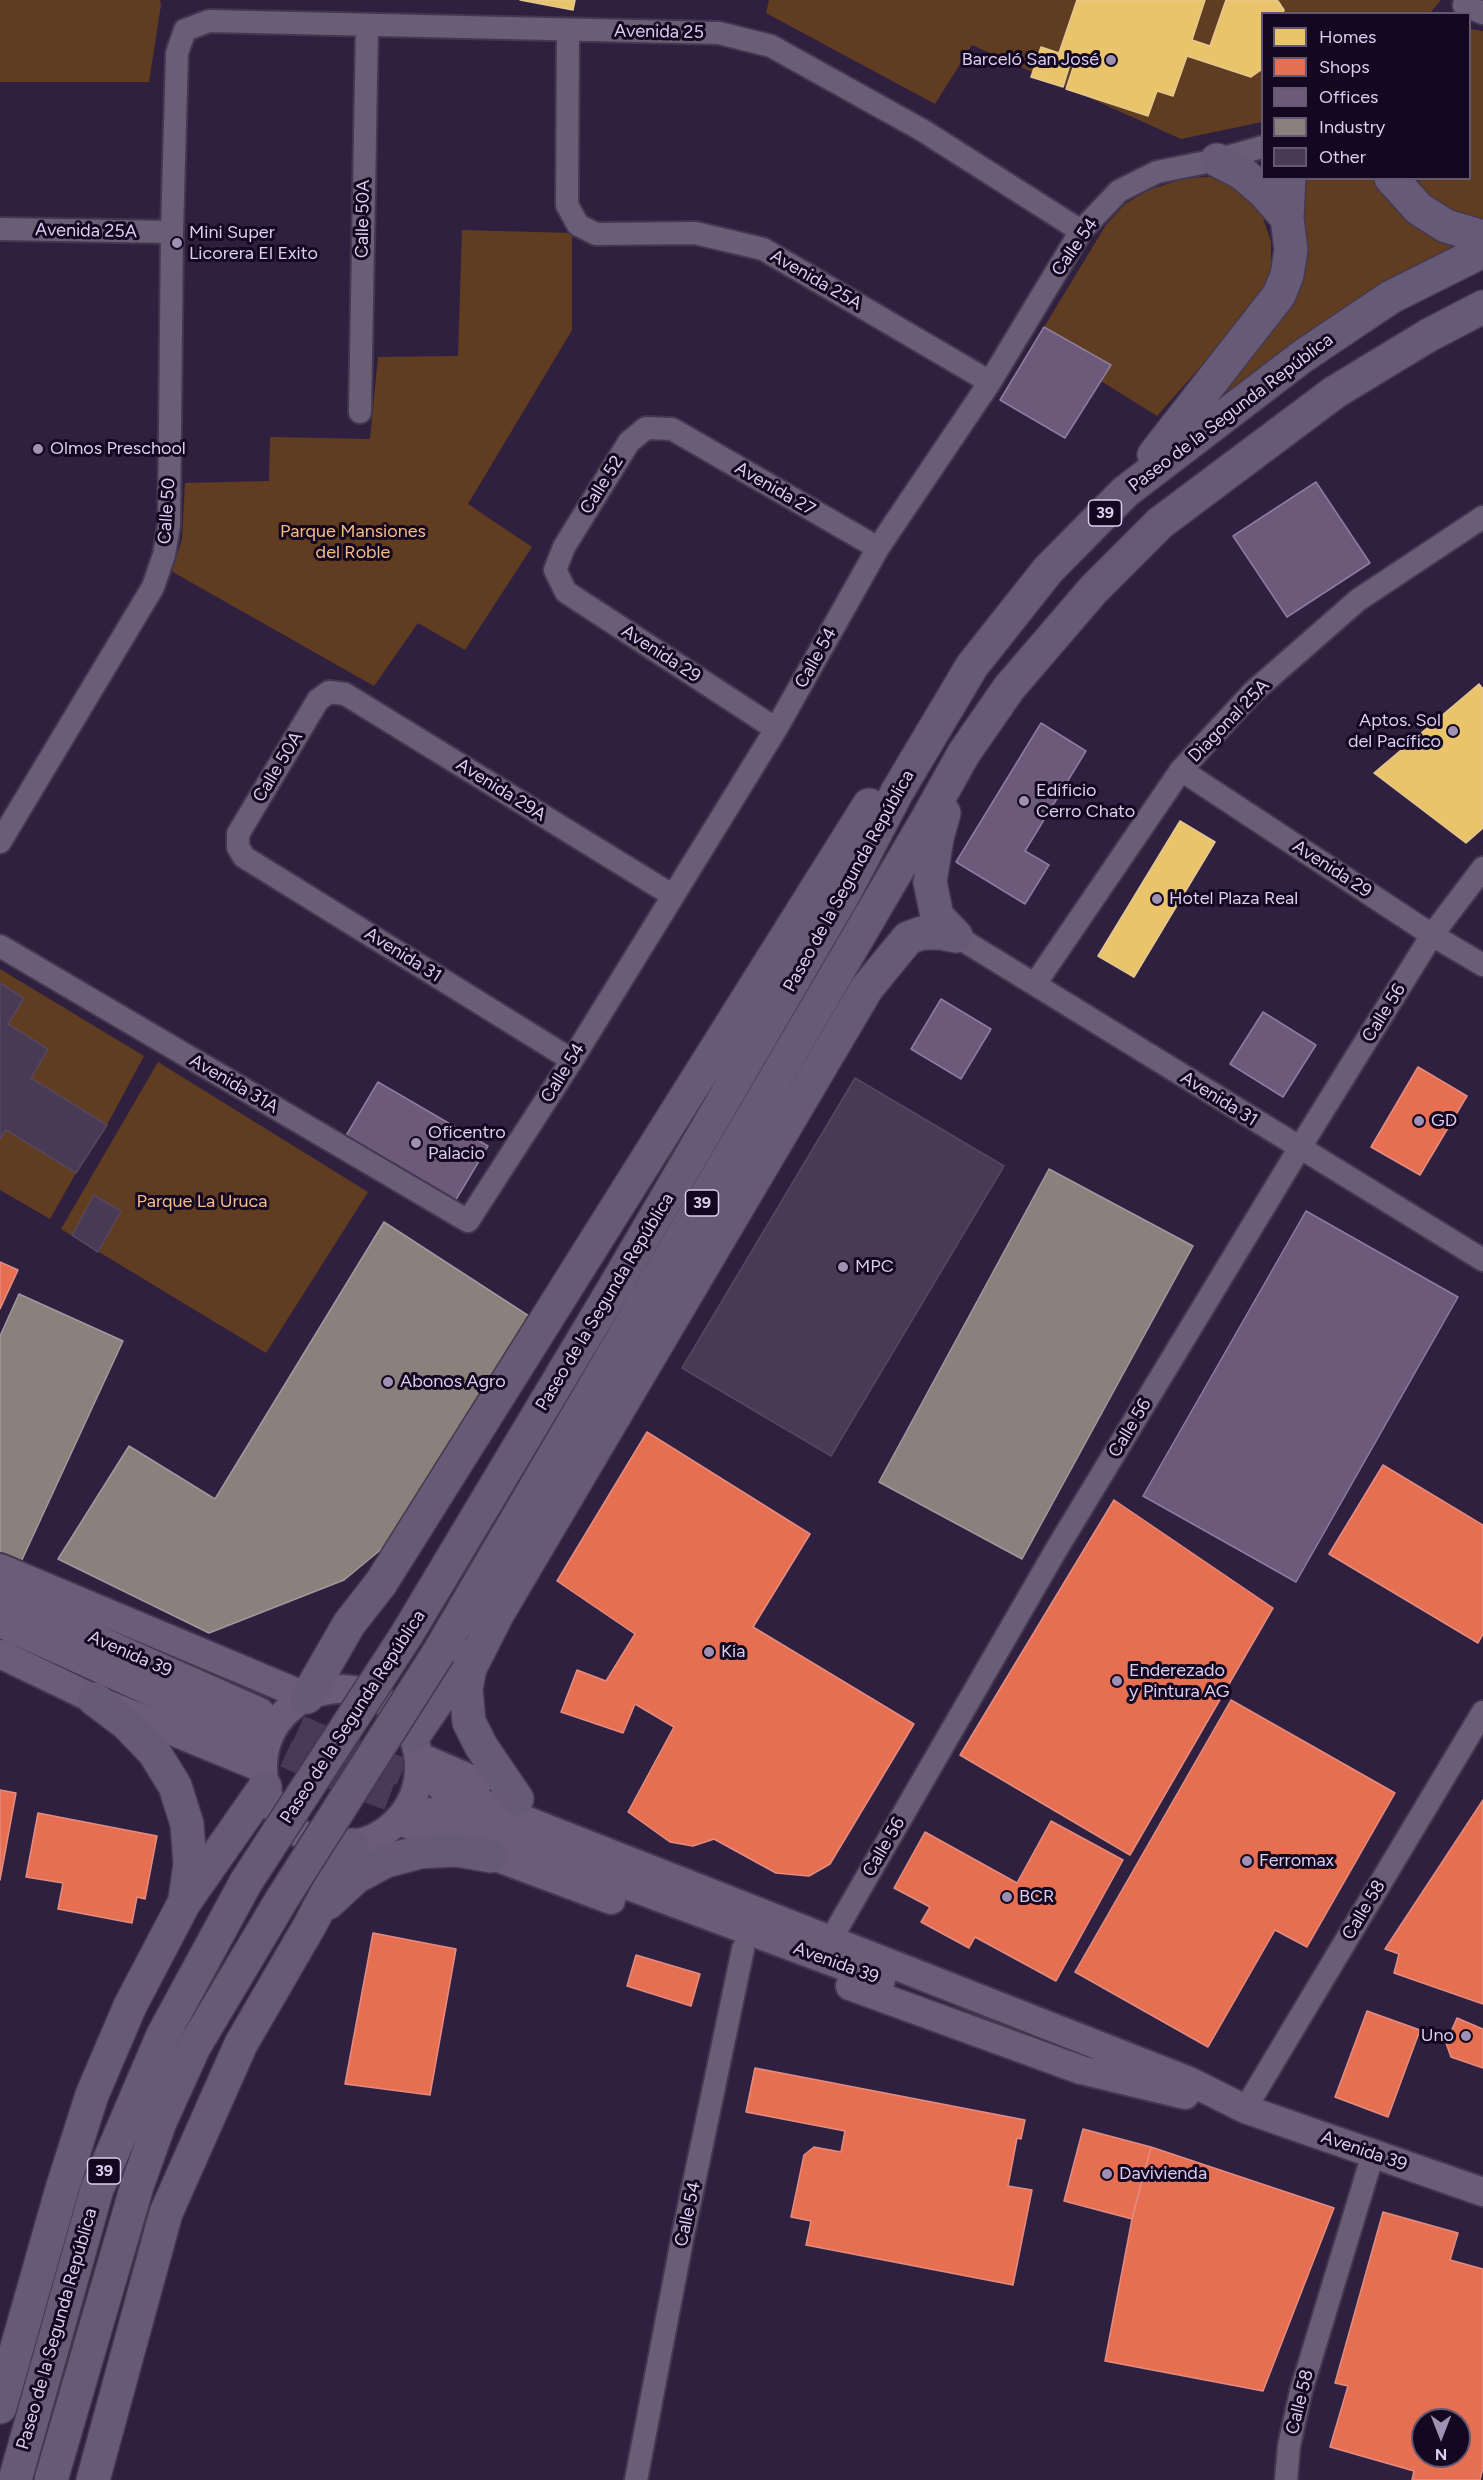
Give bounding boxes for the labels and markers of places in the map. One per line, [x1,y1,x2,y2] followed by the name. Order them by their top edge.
[962,49,1099,71] place label: Barceló San José
[1104,53,1118,67] marker: Barceló San José
[189,222,318,264] place label: Mini Super Licorera El Exito
[170,236,184,250] marker: Mini Super Licorera El Exito
[50,438,186,460] place label: Olmos Preschool
[31,442,45,456] marker: Olmos Preschool
[1348,710,1441,752] place label: Aptos. Sol del Pacífico
[1446,724,1460,738] marker: Aptos. Sol del Pacífico
[1036,780,1135,822] place label: Edificio Cerro Chato
[1017,794,1031,808] marker: Edificio Cerro Chato
[1169,888,1298,910] place label: Hotel Plaza Real
[1150,892,1164,906] marker: Hotel Plaza Real
[1431,1110,1457,1132] place label: GD
[1412,1114,1426,1128] marker: GD
[428,1122,506,1164] place label: Oficentro Palacio
[409,1136,423,1150] marker: Oficentro Palacio
[855,1256,894,1278] place label: MPC
[836,1260,850,1274] marker: MPC
[400,1371,506,1393] place label: Abonos Agro
[381,1375,395,1389] marker: Abonos Agro
[721,1641,745,1663] place label: Kia
[702,1645,716,1659] marker: Kia
[1129,1660,1230,1702] place label: Enderezado y Pintura AG
[1110,1674,1124,1688] marker: Enderezado y Pintura AG
[1259,1850,1334,1872] place label: Ferromax
[1240,1854,1254,1868] marker: Ferromax
[1019,1886,1054,1908] place label: BCR
[1000,1890,1014,1904] marker: BCR
[1421,2025,1454,2047] place label: Uno
[1459,2029,1473,2043] marker: Uno
[1119,2163,1207,2185] place label: Davivienda
[1100,2167,1114,2181] marker: Davivienda

